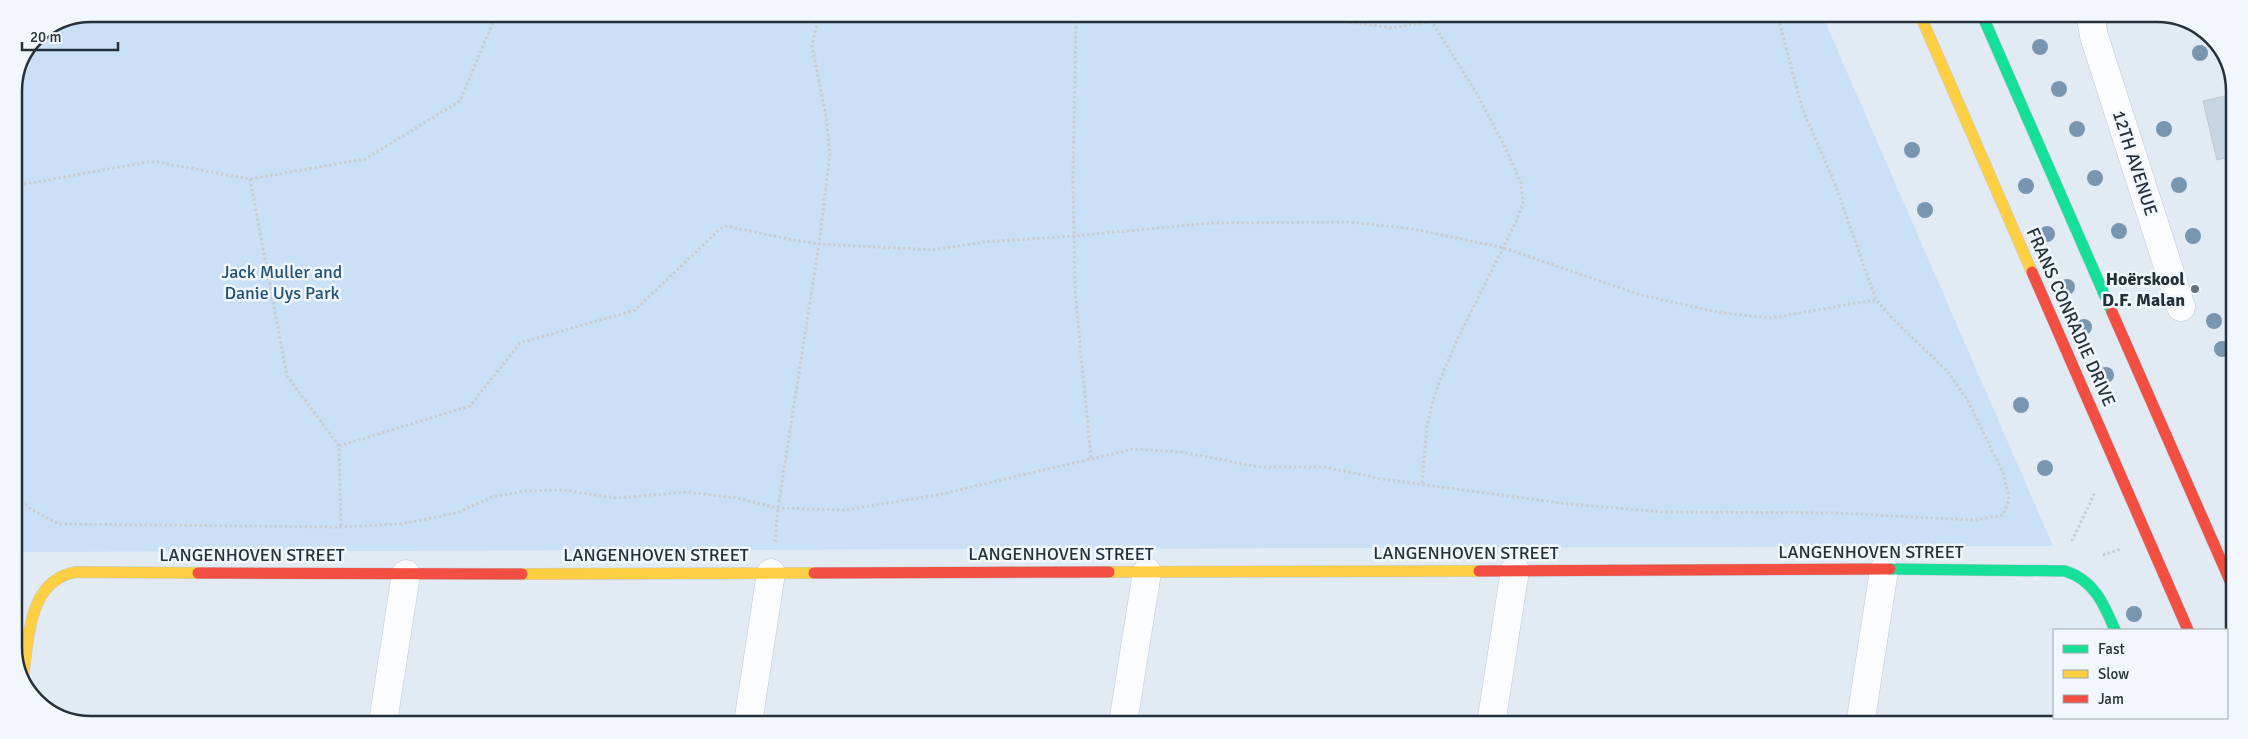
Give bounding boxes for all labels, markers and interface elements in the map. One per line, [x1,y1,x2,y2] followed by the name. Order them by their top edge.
[22,20,119,52] scale bar
[30,28,61,46] text: 20 m
[2108,108,2162,218] street label: 12TH AVENUE
[2022,224,2120,410] street label: FRANS CONRADIE DRIVE
[222,261,342,304] park label: Jack Muller and Danie Uys Park
[2102,268,2185,311] place label: Hoërskool D.F. Malan
[2189,283,2201,295] marker: Hoërskool D.F. Malan
[1778,541,1964,563] street label: LANGENHOVEN STREET
[1373,542,1559,564] street label: LANGENHOVEN STREET
[968,543,1154,565] street label: LANGENHOVEN STREET
[159,544,345,566] street label: LANGENHOVEN STREET
[563,544,749,566] street label: LANGENHOVEN STREET
[2053,629,2228,719] legend
[2098,640,2125,658] text: Fast
[2098,665,2129,683] text: Slow
[2098,690,2124,708] text: Jam

